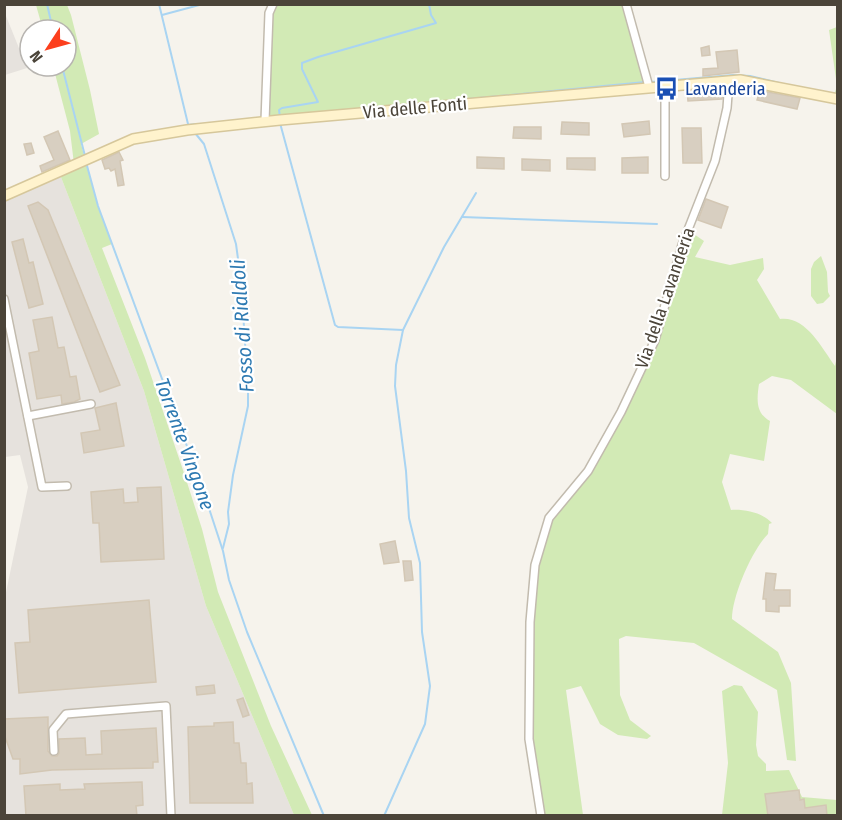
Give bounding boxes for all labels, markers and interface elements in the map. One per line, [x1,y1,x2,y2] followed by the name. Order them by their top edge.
[18,18,78,78] north arrow
[26,47,47,66] text: N
[654,76,680,102] bus stop icon: Lavanderia
[685,78,766,100] place label: Lavanderia
[362,92,468,124] street label: Via delle Fonti
[630,224,700,372] street label: Via della Lavanderia
[225,259,259,393] water label: Fosso di Rialdoli
[150,375,220,514] water label: Torrente Vingone

